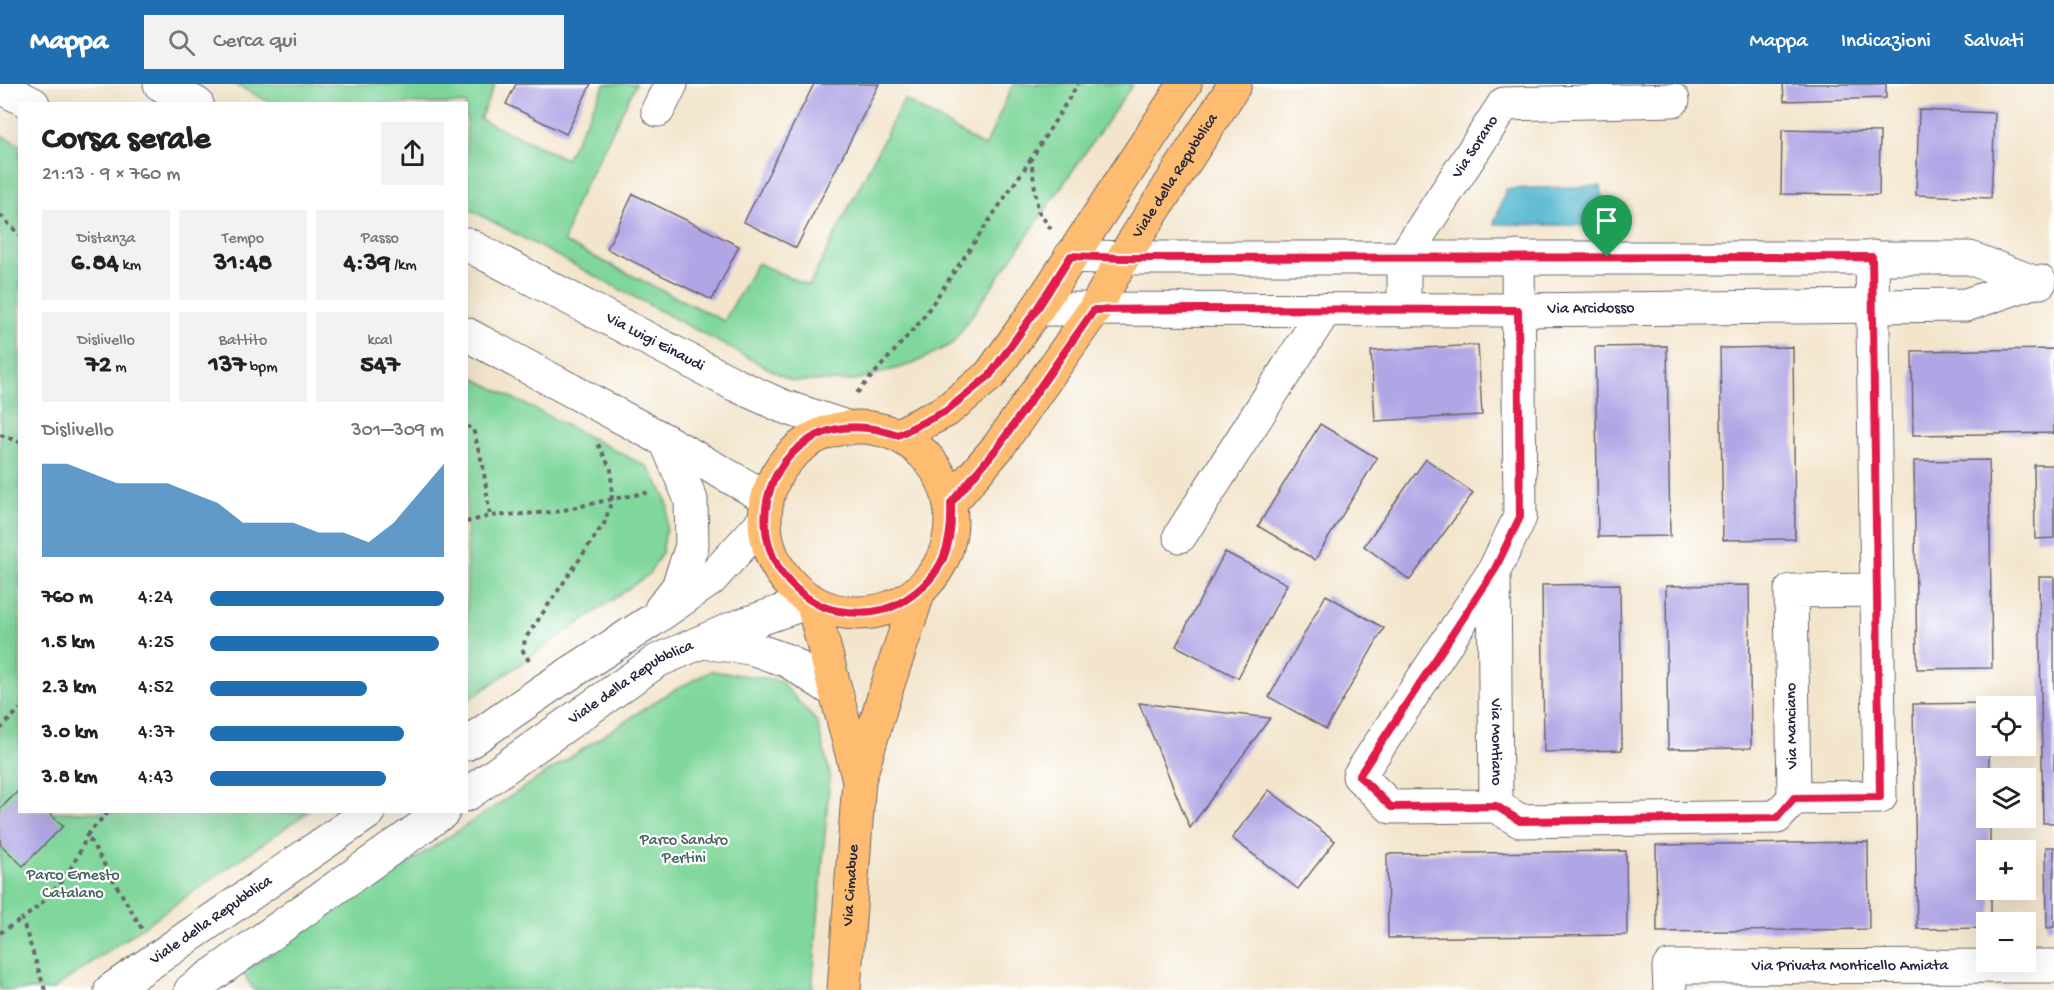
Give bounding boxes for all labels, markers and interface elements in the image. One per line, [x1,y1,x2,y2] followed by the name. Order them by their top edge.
[144,15,564,69] search box
[30,26,108,59] text: Mappa
[165,26,198,59] icon: search
[213,29,297,55] text: Cerca qui
[1749,30,1808,55] text: Mappa
[1841,30,1931,55] text: Indicazioni
[1964,30,2024,55] text: Salvati
[1128,109,1223,243] street label: Viale della Repubblica
[1448,112,1503,183] street label: Via Sorano
[42,122,210,160] text: Corsa serale
[381,122,444,185] button: share
[42,164,180,187] text: 21:13 · 9 × 760 m
[1581,195,1632,257] pin
[1590,204,1623,237] icon: arrive
[77,230,135,249] text: Distanza
[222,230,264,249] text: Tempo
[361,230,399,249] text: Passo
[71,249,119,280] text: 6.84
[214,249,272,280] text: 31:48
[343,249,390,280] text: 4:39
[119,257,141,276] text: km
[390,257,417,276] text: /km
[1546,299,1635,319] street label: Via Arcidosso
[601,309,707,376] street label: Via Luigi Einaudi
[77,332,135,351] text: Dislivello
[219,332,267,351] text: Battito
[368,332,392,351] text: kcal
[85,351,112,382] text: 72
[209,351,246,382] text: 137
[360,351,400,382] text: 547
[112,359,127,378] text: m
[246,359,277,378] text: bpm
[42,420,114,443] text: Dislivello
[351,420,444,443] text: 301–309 m
[42,587,93,610] text: 760 m
[138,587,173,610] text: 4:24
[42,632,95,655] text: 1.5 km
[138,632,174,655] text: 4:25
[564,636,698,730] street label: Viale della Repubblica
[42,677,96,700] text: 2.3 km
[138,677,174,700] text: 4:52
[1783,683,1803,770] street label: Via Manciano
[1976,696,2036,972] map controls
[1976,696,2036,756] button: locate
[1486,697,1505,786] street label: Via Montiano
[42,722,98,745] text: 3.0 km
[138,722,175,745] text: 4:37
[42,767,97,790] text: 3.8 km
[138,767,174,790] text: 4:43
[1976,768,2036,828] button: layers
[639,832,728,869] park label: Parco Sandro Pertini
[1976,840,2036,900] button: +
[839,843,864,928] street label: Via Cimabue
[25,867,120,904] park label: Parco Ernesto Catalano
[146,871,277,970] street label: Viale della Repubblica
[1976,912,2036,972] button: −
[1751,957,1949,976] street label: Via Privata Monticello Amiata

